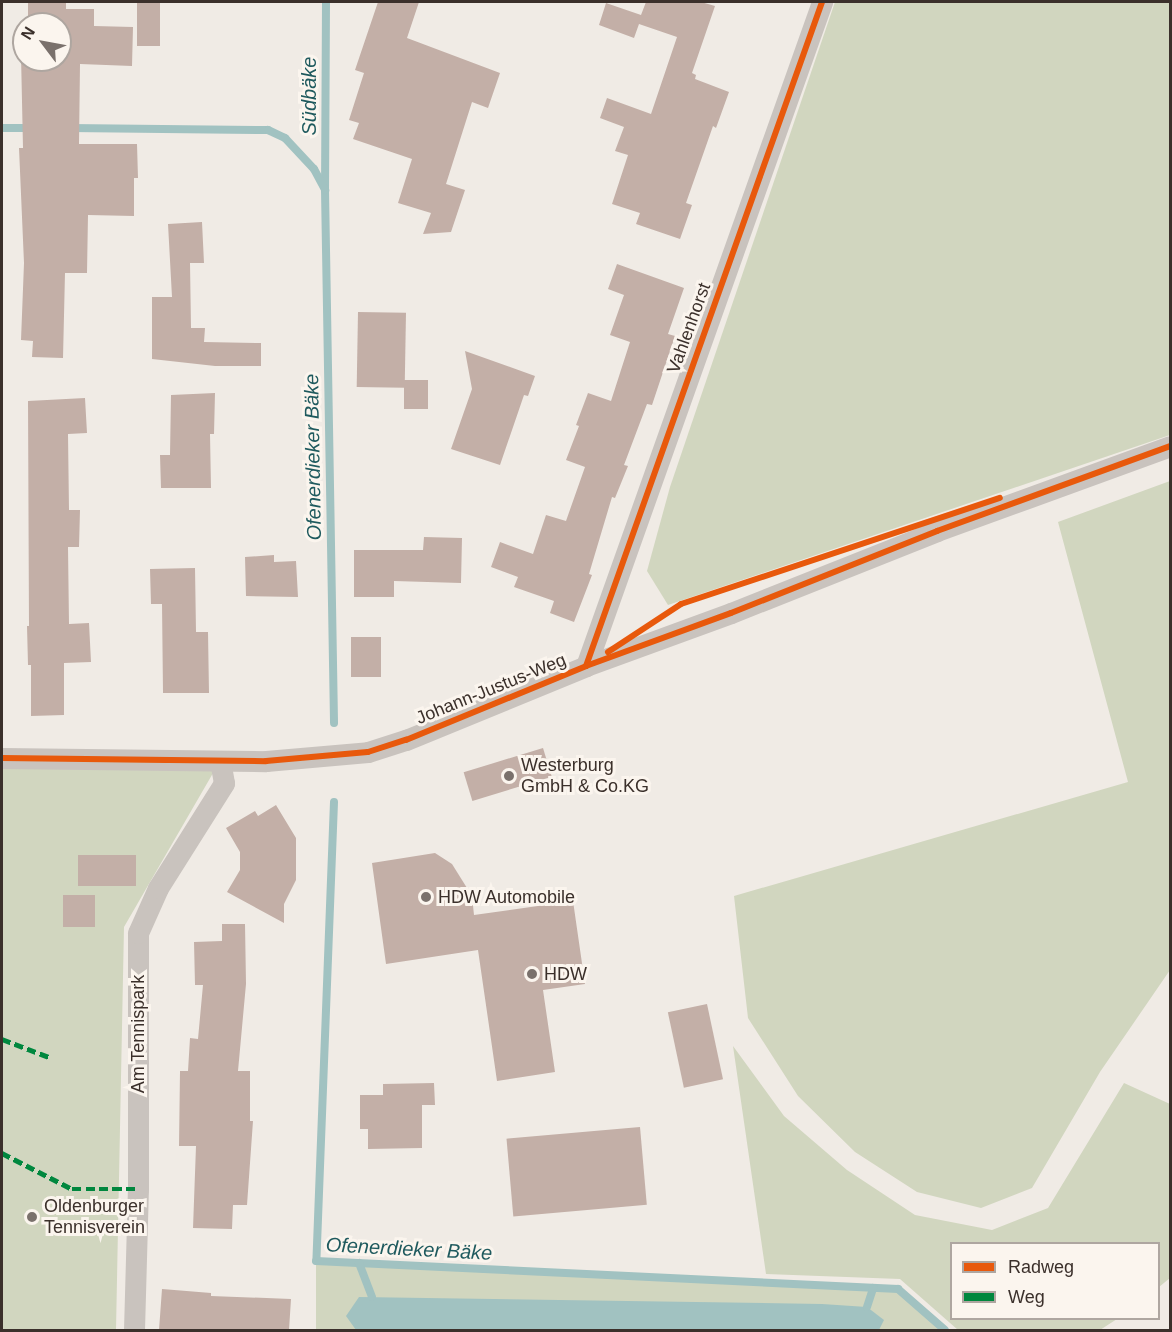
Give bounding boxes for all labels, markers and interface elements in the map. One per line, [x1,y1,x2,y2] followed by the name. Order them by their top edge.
[12,12,72,72] north arrow
[18,24,38,43] text: N
[297,57,321,135] water label: Südbäke
[663,280,715,376] street label: Vahlenhorst
[300,373,326,541] water label: Ofenerdieker Bäke
[413,649,569,729] street label: Johann-Justus-Weg
[521,755,649,798] place label: Westerburg GmbH & Co.KG
[502,769,516,783] marker: Westerburg GmbH & Co.KG
[438,886,576,908] place label: HDW Automobile
[419,890,433,904] marker: HDW Automobile
[544,963,587,985] place label: HDW
[525,967,539,981] marker: HDW
[127,974,149,1094] street label: Am Tennispark
[44,1196,145,1238] place label: Oldenburger Tennisverein
[25,1210,39,1224] marker: Oldenburger Tennisverein
[325,1233,493,1265] water label: Ofenerdieker Bäke
[950,1242,1160,1320] legend
[1008,1257,1074,1277] text: Radweg
[1008,1287,1045,1307] text: Weg

